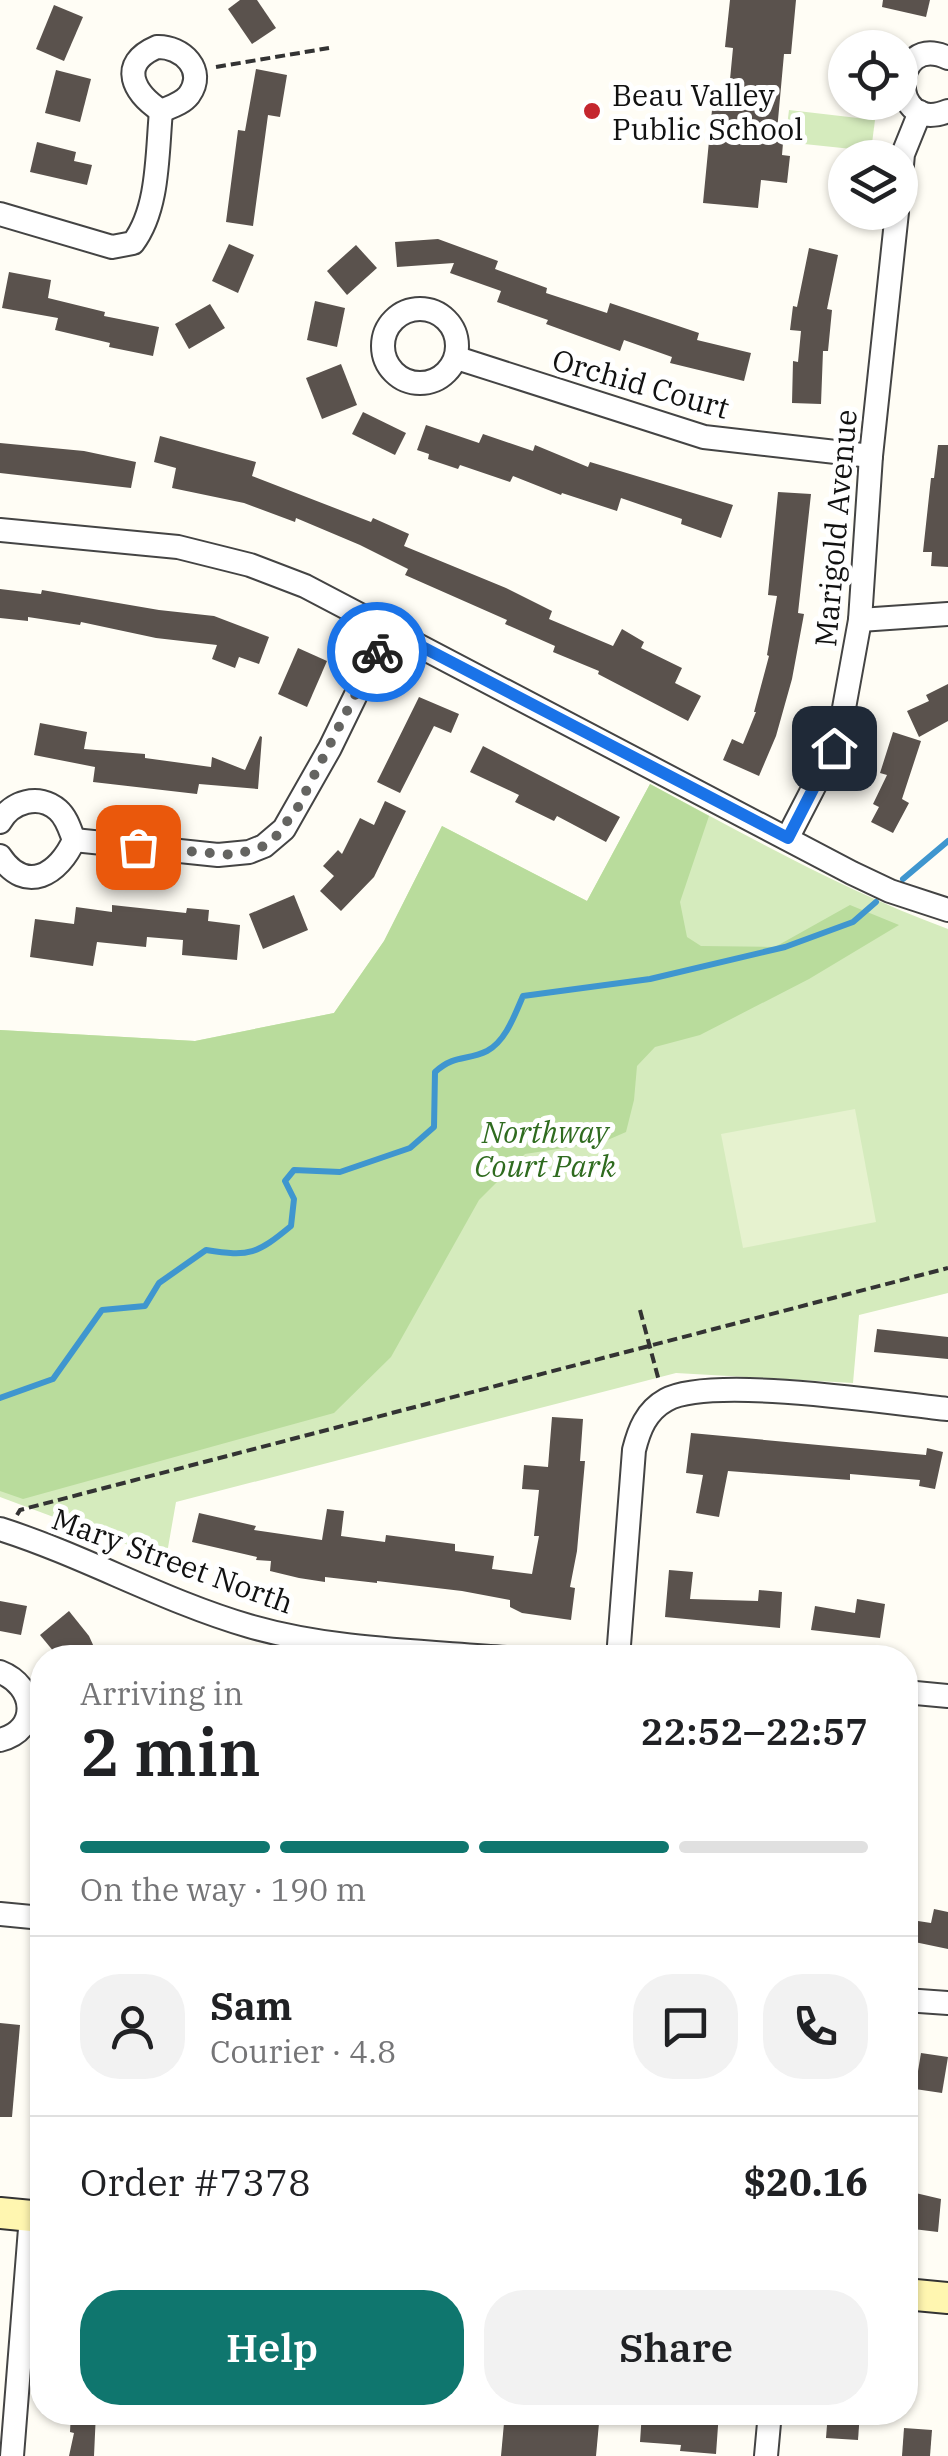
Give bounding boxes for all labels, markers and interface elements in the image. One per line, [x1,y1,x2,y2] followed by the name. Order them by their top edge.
[828,30,918,230] map controls
[828,30,918,120] button: locate
[612,75,803,148] place label: Beau Valley Public School
[581,100,603,122] marker: Beau Valley Public School
[828,140,918,230] button: layers
[548,339,734,427] street label: Orchid Court
[805,408,865,648] street label: Marigold Avenue
[327,602,427,702] courier
[350,625,405,680] icon: bike
[792,706,877,791] pin
[807,721,862,776] icon: home
[96,805,181,890] pin
[111,820,166,875] icon: bag
[474,1112,616,1185] park label: Northway Court Park
[47,1498,299,1622] street label: Mary Street North
[80,1672,243,1714] text: Arriving in
[641,1706,868,1755] text: 22:52–22:57
[80,1709,261,1794] text: 2 min
[80,1868,366,1910] text: On the way · 190 m
[80,1974,185,2079] button: person
[633,1974,738,2079] button: chat
[763,1974,868,2079] button: phone
[210,1981,293,2030] text: Sam
[210,2030,396,2072] text: Courier · 4.8
[80,2157,311,2206] text: Order #7378
[743,2157,868,2206] text: $20.16
[80,2290,464,2405] button: Help
[484,2290,868,2405] button: Share

